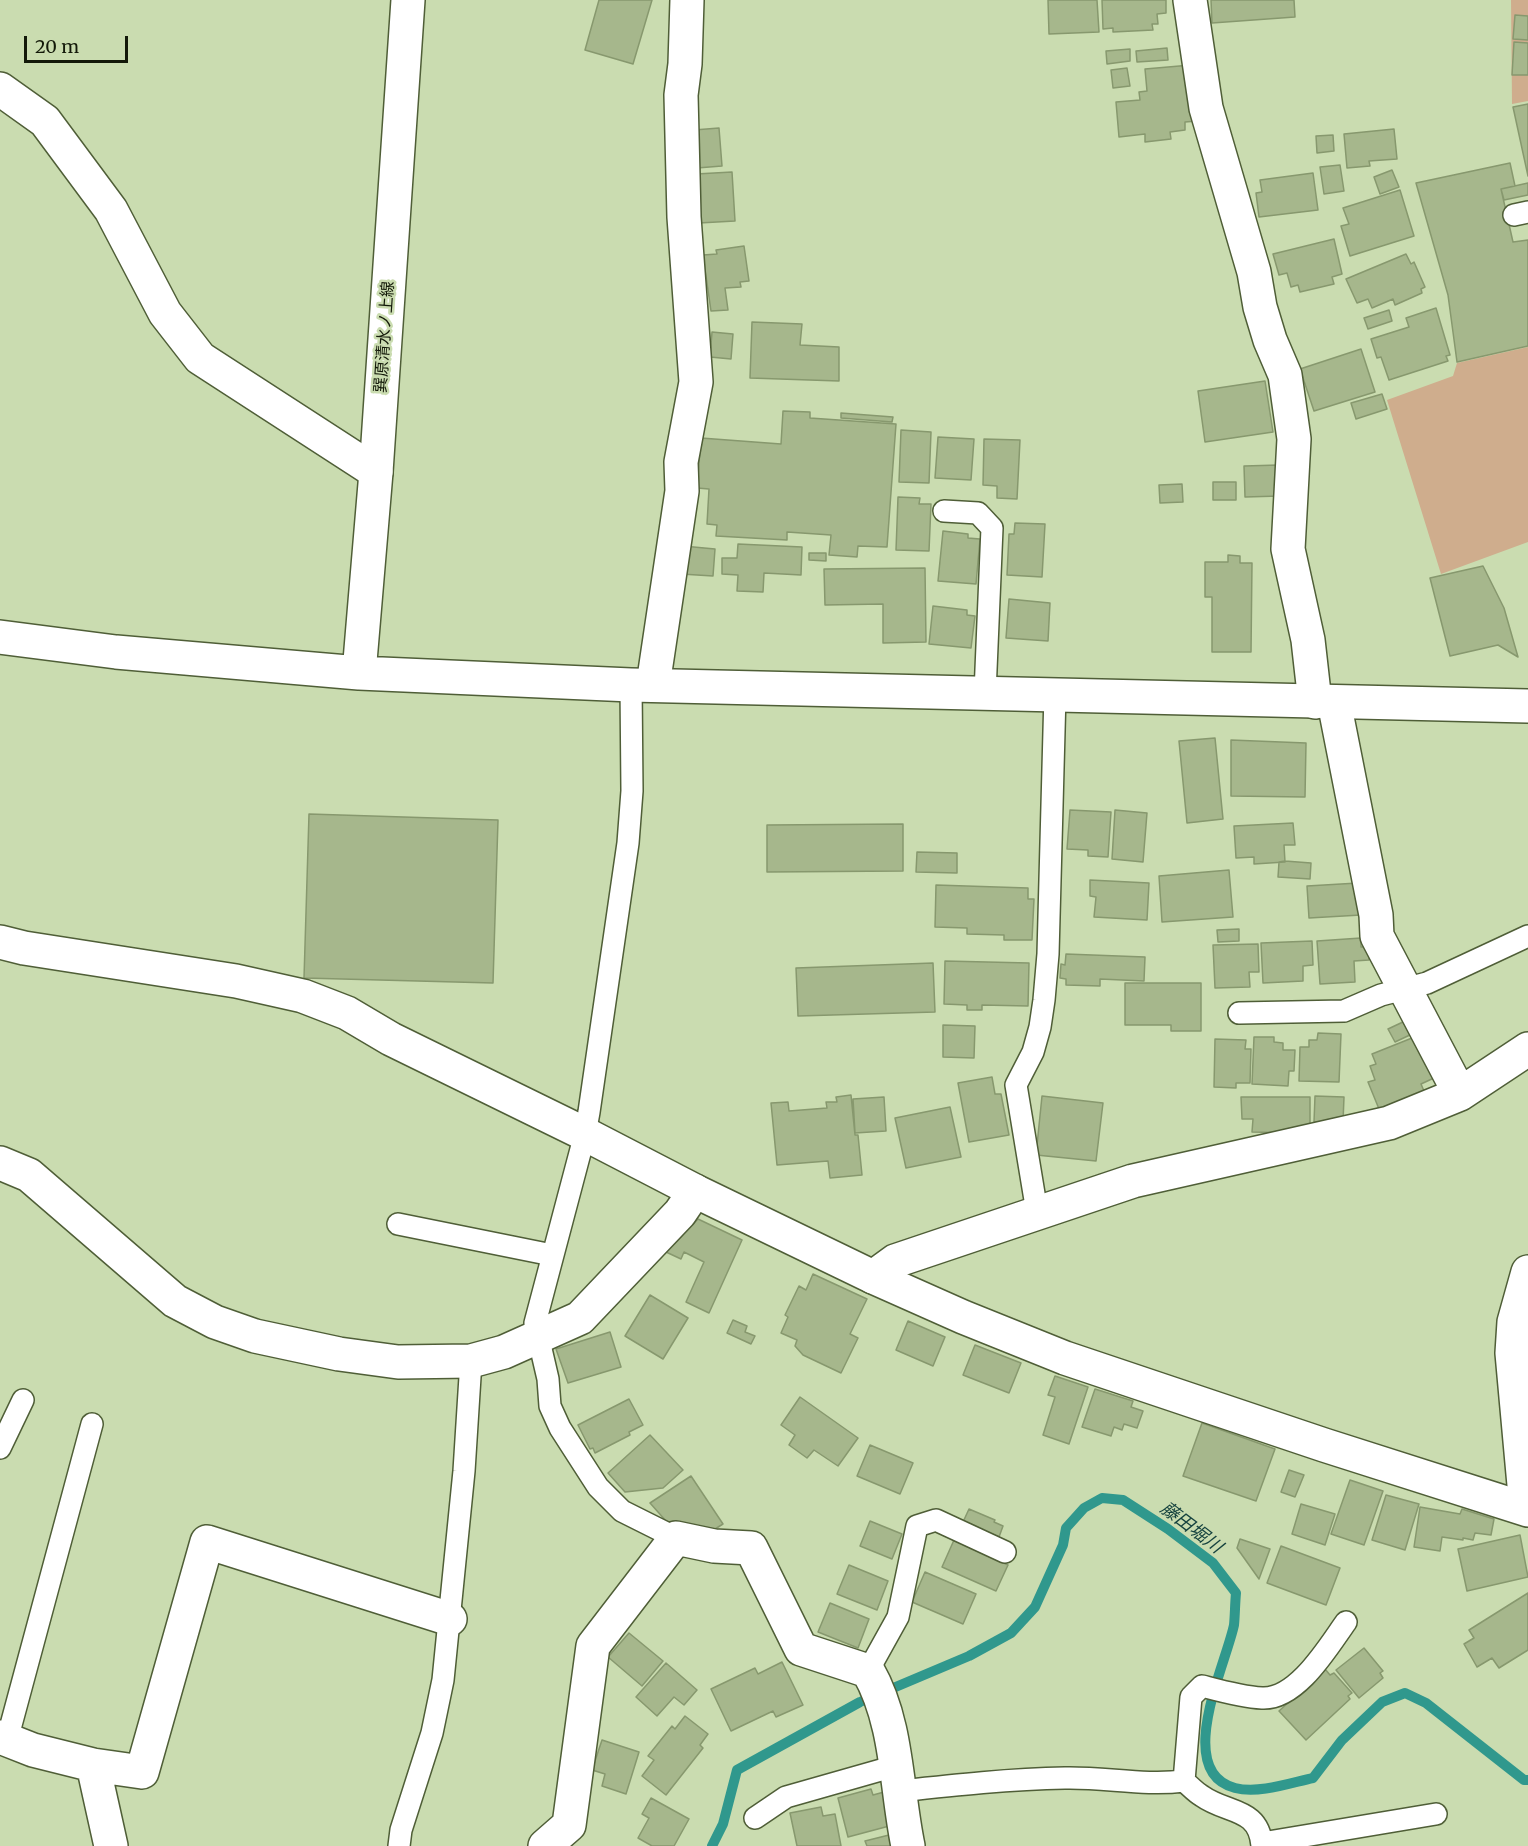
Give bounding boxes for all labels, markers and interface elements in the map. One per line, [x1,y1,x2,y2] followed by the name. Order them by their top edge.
[27,24,130,62] scale bar
[35,35,79,58] text: 20 m
[372,280,398,394] street label: 巽原清水ノ上線
[1156,1498,1226,1558] water label: 藤田堀川

